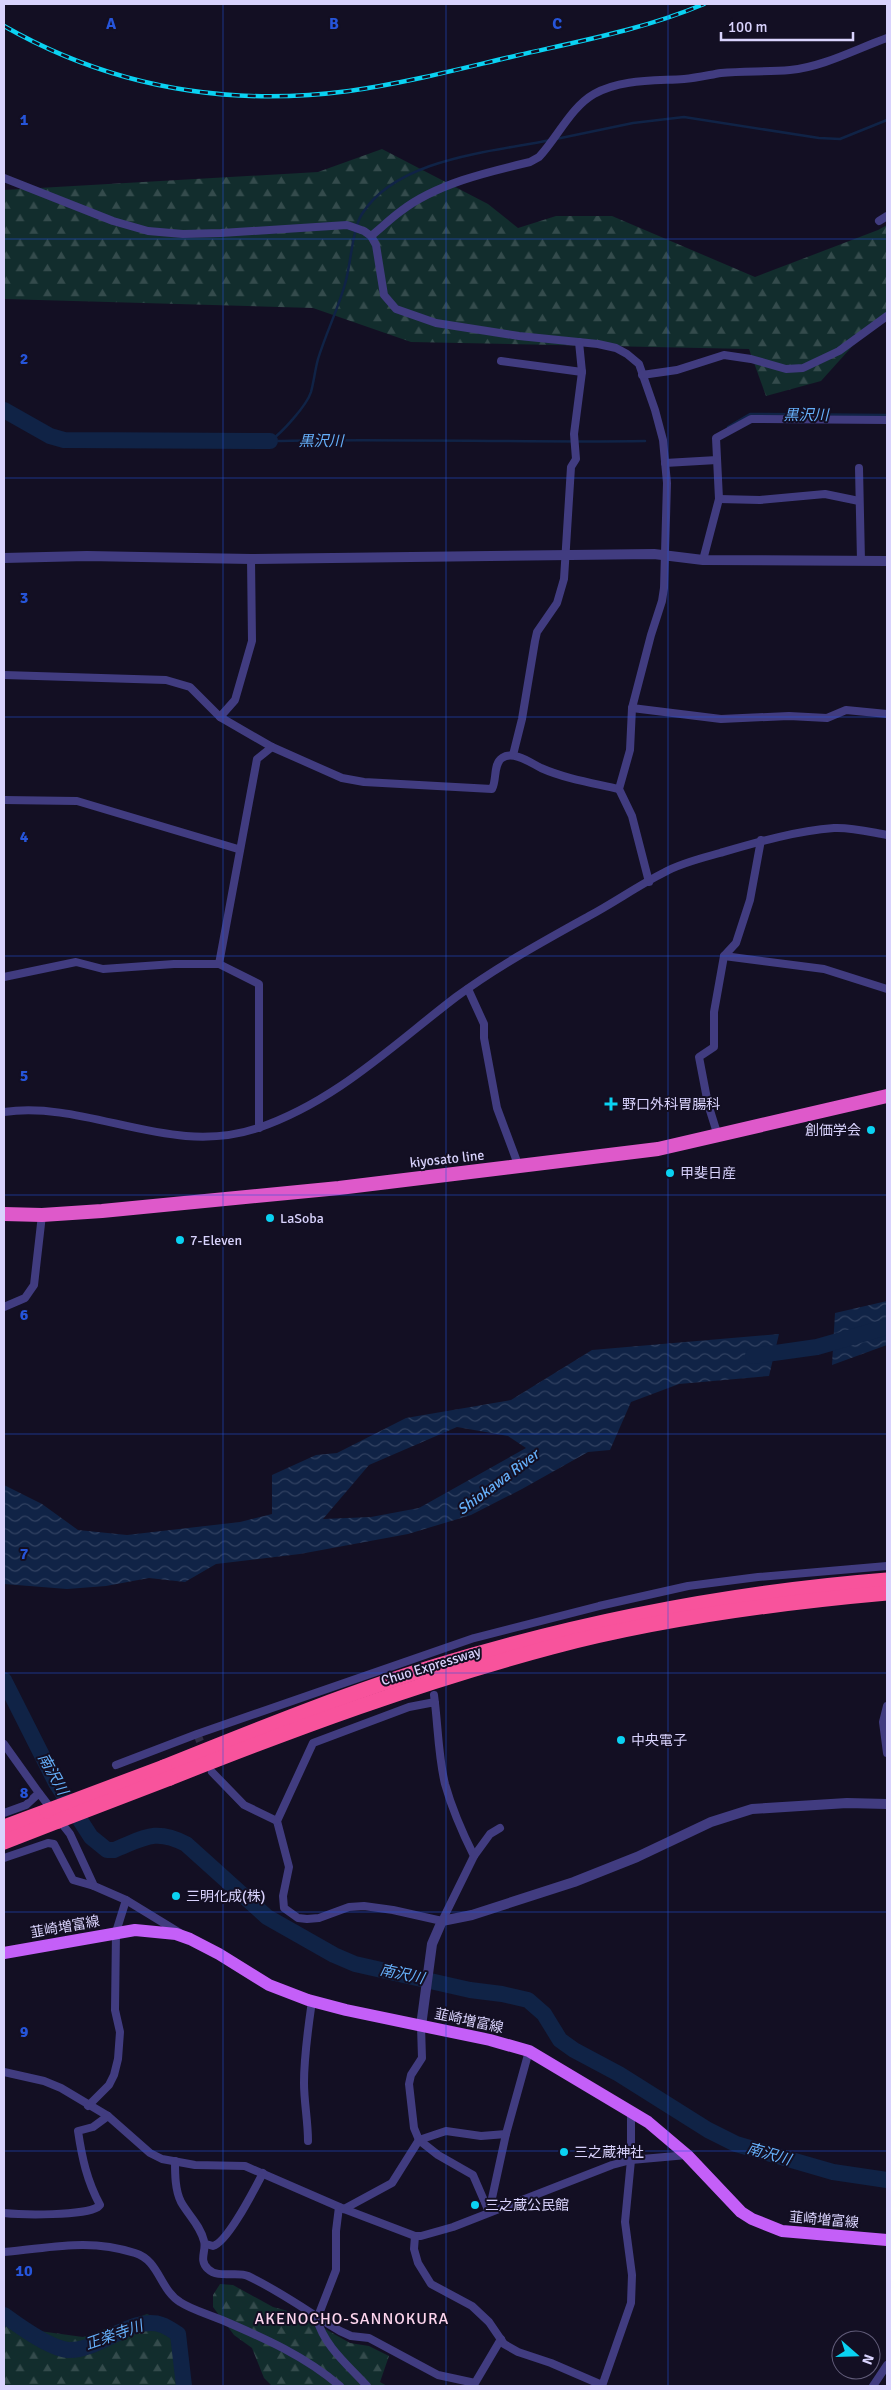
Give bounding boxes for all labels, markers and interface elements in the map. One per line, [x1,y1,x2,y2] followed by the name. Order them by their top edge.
[721,10,854,42] scale bar
[106,14,117,34] text: A
[329,14,339,34] text: B
[552,14,562,34] text: C
[728,18,768,36] text: 100 m
[20,110,29,130] text: 1
[20,349,28,369] text: 2
[783,406,830,424] water label: 黒沢川
[298,432,345,450] water label: 黒沢川
[20,588,28,608] text: 3
[20,827,29,847] text: 4
[20,1066,28,1086] text: 5
[622,1096,720,1113] place label: 野口外科胃腸科
[604,1097,618,1111] marker: 野口外科胃腸科
[805,1122,861,1139] place label: 創価学会
[865,1124,877,1136] marker: 創価学会
[409,1147,485,1171] street label: kiyosato line
[680,1165,736,1182] place label: 甲斐日産
[664,1167,676,1179] marker: 甲斐日産
[280,1210,324,1227] place label: LaSoba
[264,1212,276,1224] marker: LaSoba
[190,1232,242,1249] place label: 7-Eleven
[174,1234,186,1246] marker: 7-Eleven
[20,1305,29,1325] text: 6
[454,1444,544,1519] water label: Shiokawa River
[20,1544,29,1564] text: 7
[379,1643,483,1689] street label: Chuo Expressway
[631,1732,687,1749] place label: 中央電子
[615,1734,627,1746] marker: 中央電子
[34,1750,73,1800] water label: 南沢川
[20,1783,29,1803] text: 8
[186,1888,265,1905] place label: 三明化成(株)
[170,1890,182,1902] marker: 三明化成(株)
[29,1913,101,1941] street label: 韮崎増富線
[378,1961,428,1988] water label: 南沢川
[433,2005,505,2037] street label: 韮崎増富線
[20,2022,29,2042] text: 9
[745,2139,795,2169] water label: 南沢川
[574,2144,644,2161] place label: 三之蔵神社
[558,2146,570,2158] marker: 三之蔵神社
[485,2197,569,2214] place label: 三之蔵公民館
[469,2199,481,2211] marker: 三之蔵公民館
[788,2208,860,2232] street label: 韮崎増富線
[15,2261,33,2281] text: 10
[255,2309,449,2329] district label: AKENOCHO-SANNOKURA
[83,2316,147,2353] water label: 正楽寺川
[831,2330,881,2380] north arrow
[858,2352,877,2367] text: N

